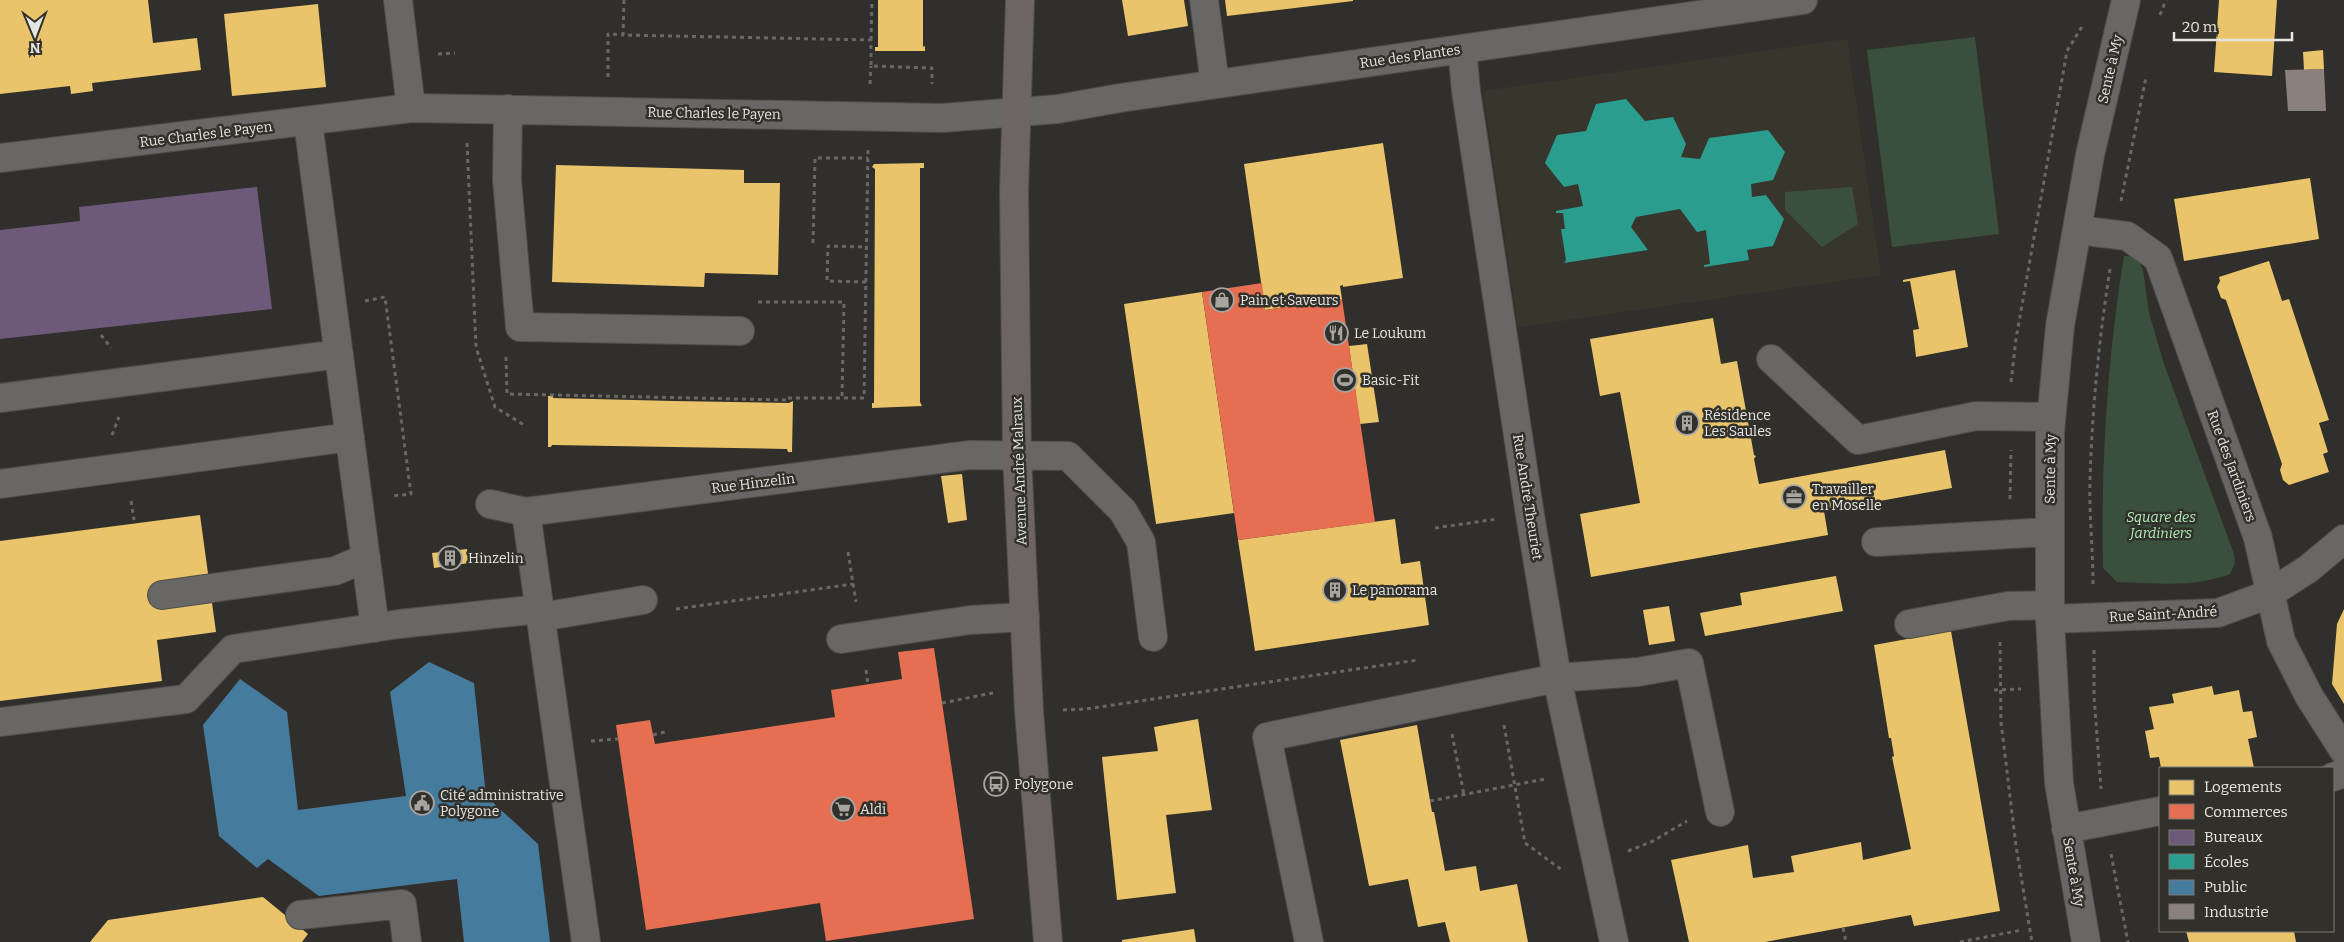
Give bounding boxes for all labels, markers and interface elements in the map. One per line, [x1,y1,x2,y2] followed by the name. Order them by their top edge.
[10,10,60,60] north arrow
[2174,10,2292,42] scale bar
[2182,18,2218,36] text: 20 m
[2094,33,2127,105] street label: Sente à My
[29,39,41,56] text: N
[1359,41,1461,72] street label: Rue des Plantes
[647,104,781,123] street label: Rue Charles le Payen
[139,118,274,151] street label: Rue Charles le Payen
[1209,287,1235,313] shop icon: Pain et Saveurs
[1240,292,1339,309] place label: Pain et Saveurs
[1323,320,1349,346] restaurant icon: Le Loukum
[1354,325,1427,342] place label: Le Loukum
[1332,367,1358,393] sports icon: Basic-Fit
[1362,372,1419,389] place label: Basic-Fit
[1008,396,1031,546] street label: Avenue André Malraux
[1704,407,1772,440] place label: Résidence Les Saules
[2203,408,2260,524] street label: Rue des Jardiniers
[1674,410,1700,436] building icon: Résidence Les Saules
[1509,433,1546,561] street label: Rue André Theuriet
[2041,433,2060,504] street label: Sente à My
[710,470,796,497] street label: Rue Hinzelin
[1812,481,1882,514] place label: Travailler en Moselle
[1781,484,1807,510] office icon: Travailler en Moselle
[2126,509,2196,542] park label: Square des Jardiniers
[437,545,463,571] building icon: Hinzelin
[468,550,524,567] place label: Hinzelin
[1322,577,1348,603] building icon: Le panorama
[1352,582,1438,599] place label: Le panorama
[2108,603,2218,626] street label: Rue Saint-André
[2159,767,2334,932] legend
[983,771,1009,797] bus stop icon: Polygone
[1014,776,1073,793] place label: Polygone
[2204,778,2282,796] text: Logements
[440,787,564,820] place label: Cité administrative Polygone
[409,790,435,816] public building icon: Cité administrative Polygone
[830,796,856,822] supermarket icon: Aldi
[860,801,886,818] place label: Aldi
[2204,803,2288,821] text: Commerces
[2204,828,2264,846] text: Bureaux
[2059,836,2088,909] street label: Sente à My
[2204,853,2249,871] text: Écoles
[2204,878,2248,896] text: Public
[2204,903,2269,921] text: Industrie

